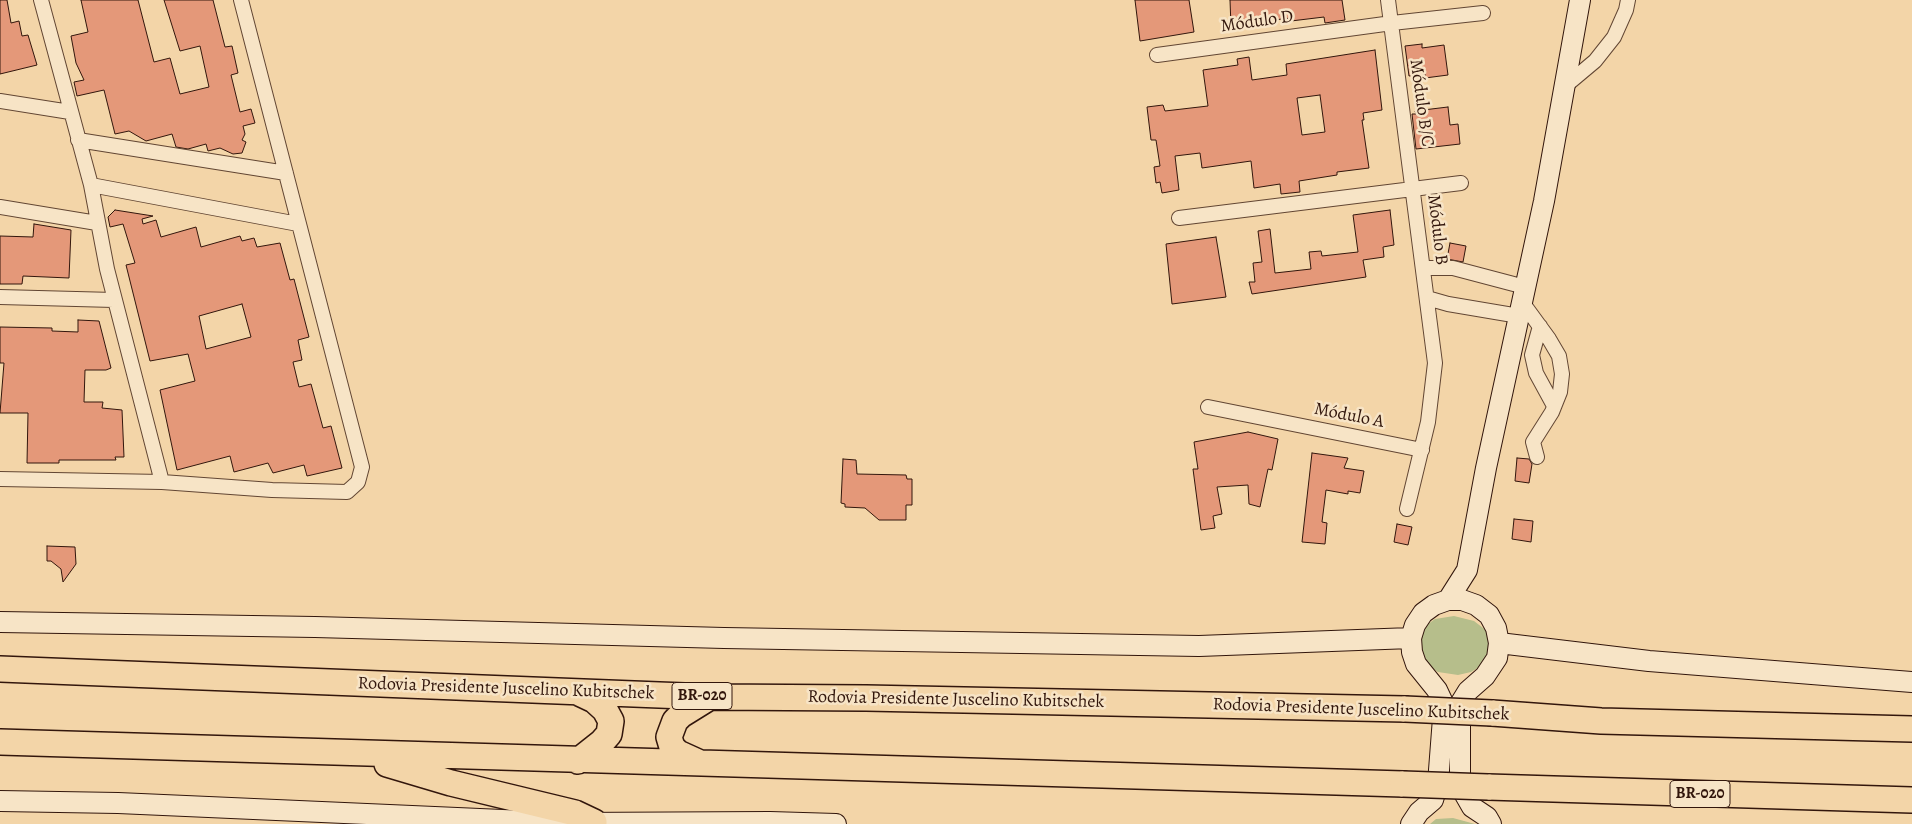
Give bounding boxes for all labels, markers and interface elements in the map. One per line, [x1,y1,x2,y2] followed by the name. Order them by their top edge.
[1219,6,1295,38] street label: Módulo D
[1404,58,1438,148] street label: Módulo B/C
[1422,193,1452,267] street label: Módulo B
[1312,399,1386,433] street label: Módulo A
[357,673,655,705] street label: Rodovia Presidente Juscelino Kubitschek
[672,682,732,709] road number: BR-020
[807,687,1105,713] street label: Rodovia Presidente Juscelino Kubitschek
[1212,694,1510,726] street label: Rodovia Presidente Juscelino Kubitschek
[1670,781,1730,808] road number: BR-020

